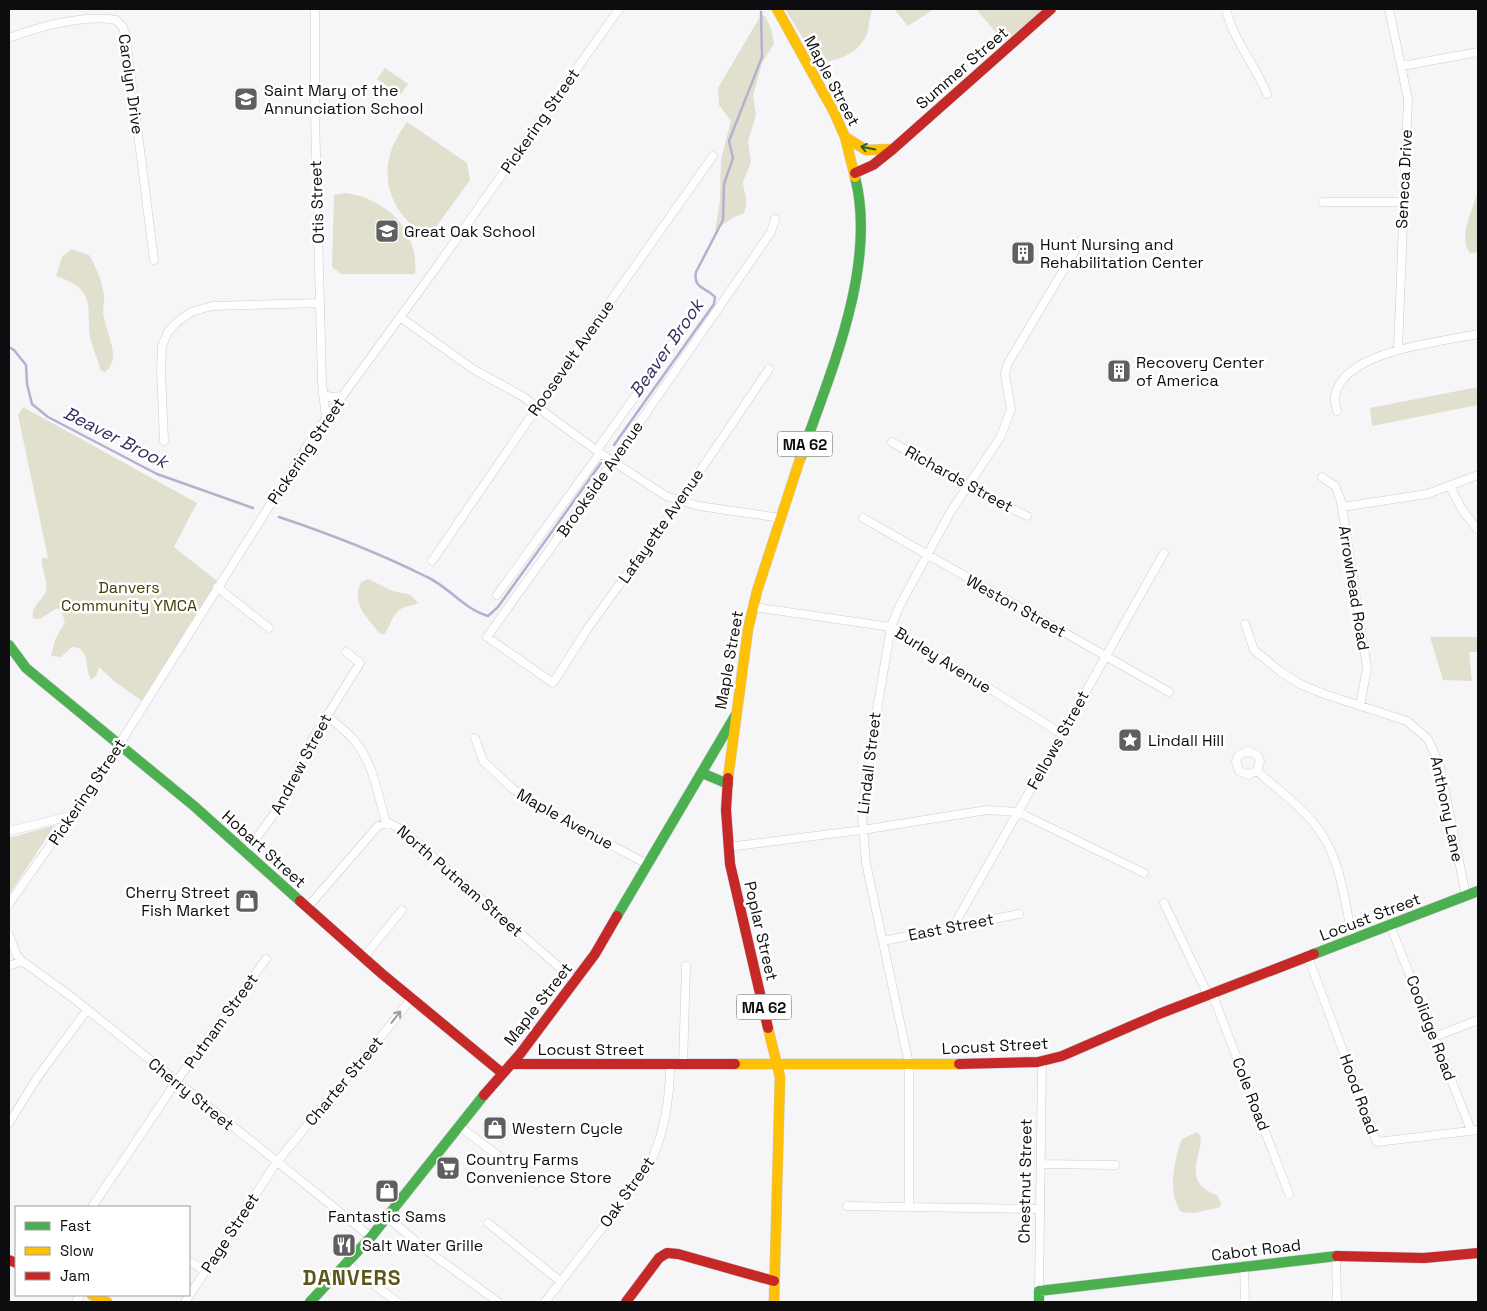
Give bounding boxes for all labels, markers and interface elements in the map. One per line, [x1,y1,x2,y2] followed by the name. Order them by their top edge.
[911,22,1013,114] street label: Summer Street
[114,32,148,136] street label: Carolyn Drive
[799,32,865,130] street label: Maple Street
[496,64,584,178] street label: Pickering Street
[264,80,423,119] place label: Saint Mary of the Annunciation School
[233,86,259,112] school or university icon: Saint Mary of the Annunciation School
[1391,129,1417,229] street label: Seneca Drive
[860,143,876,153] one-way arrow
[305,160,329,244] street label: Otis Street
[374,218,400,244] school or university icon: Great Oak School
[404,221,535,242] place label: Great Oak School
[1040,234,1204,273] place label: Hunt Nursing and Rehabilitation Center
[1010,240,1036,266] building icon: Hunt Nursing and Rehabilitation Center
[624,293,709,401] water label: Beaver Brook
[523,296,619,420] street label: Roosevelt Avenue
[1136,352,1264,391] place label: Recovery Center of America
[1106,358,1132,384] building icon: Recovery Center of America
[263,394,349,508] street label: Pickering Street
[60,401,174,474] water label: Beaver Brook
[552,417,648,541] street label: Brookside Avenue
[778,432,832,456] road number: MA 62
[901,441,1017,517] street label: Richards Street
[614,465,708,587] street label: Lafayette Avenue
[1334,524,1374,652] street label: Arrowhead Road
[962,570,1070,642] street label: Weston Street
[61,577,197,616] park label: Danvers Community YMCA
[710,609,748,711] street label: Maple Street
[891,622,995,698] street label: Burley Avenue
[1022,687,1094,793] street label: Fellows Street
[266,710,336,818] street label: Andrew Street
[852,711,886,815] street label: Lindall Street
[1117,727,1143,753] place icon: Lindall Hill
[1148,730,1224,751] place label: Lindall Hill
[44,735,130,849] street label: Pickering Street
[1426,754,1468,864] street label: Anthony Lane
[513,784,617,854] street label: Maple Avenue
[217,806,311,892] street label: Hobart Street
[393,820,527,942] street label: North Putnam Street
[739,879,783,983] street label: Poplar Street
[126,882,230,921] place label: Cherry Street Fish Market
[234,888,260,914] shop icon: Cherry Street Fish Market
[1317,888,1423,946] street label: Locust Street
[906,908,996,946] street label: East Street
[499,958,577,1050] street label: Maple Street
[179,969,263,1073] street label: Putnam Street
[1401,972,1461,1084] street label: Coolidge Road
[736,994,792,1020] road number: MA 62
[391,1011,402,1024] one-way arrow
[300,1032,388,1130] street label: Charter Street
[941,1033,1049,1059] street label: Locust Street
[538,1039,644,1060] street label: Locust Street
[1335,1051,1383,1137] street label: Hood Road
[144,1053,238,1135] street label: Cherry Street
[1227,1054,1275,1134] street label: Cole Road
[482,1115,508,1141] shop icon: Western Cycle
[512,1118,623,1139] place label: Western Cycle
[1013,1118,1037,1244] street label: Chestnut Street
[466,1149,612,1188] place label: Country Farms Convenience Store
[595,1153,659,1231] street label: Oak Street
[435,1155,461,1181] supermarket icon: Country Farms Convenience Store
[374,1178,400,1204] shop icon: Fantastic Sams
[196,1189,264,1277] street label: Page Street
[15,1206,190,1296] legend
[328,1206,446,1227] place label: Fantastic Sams
[60,1216,91,1235] text: Fast
[331,1232,357,1258] restaurant icon: Salt Water Grille
[1210,1234,1302,1266] street label: Cabot Road
[362,1235,483,1256] place label: Salt Water Grille
[60,1241,94,1260] text: Slow
[303,1264,401,1291] district label: DANVERS
[60,1266,90,1285] text: Jam

